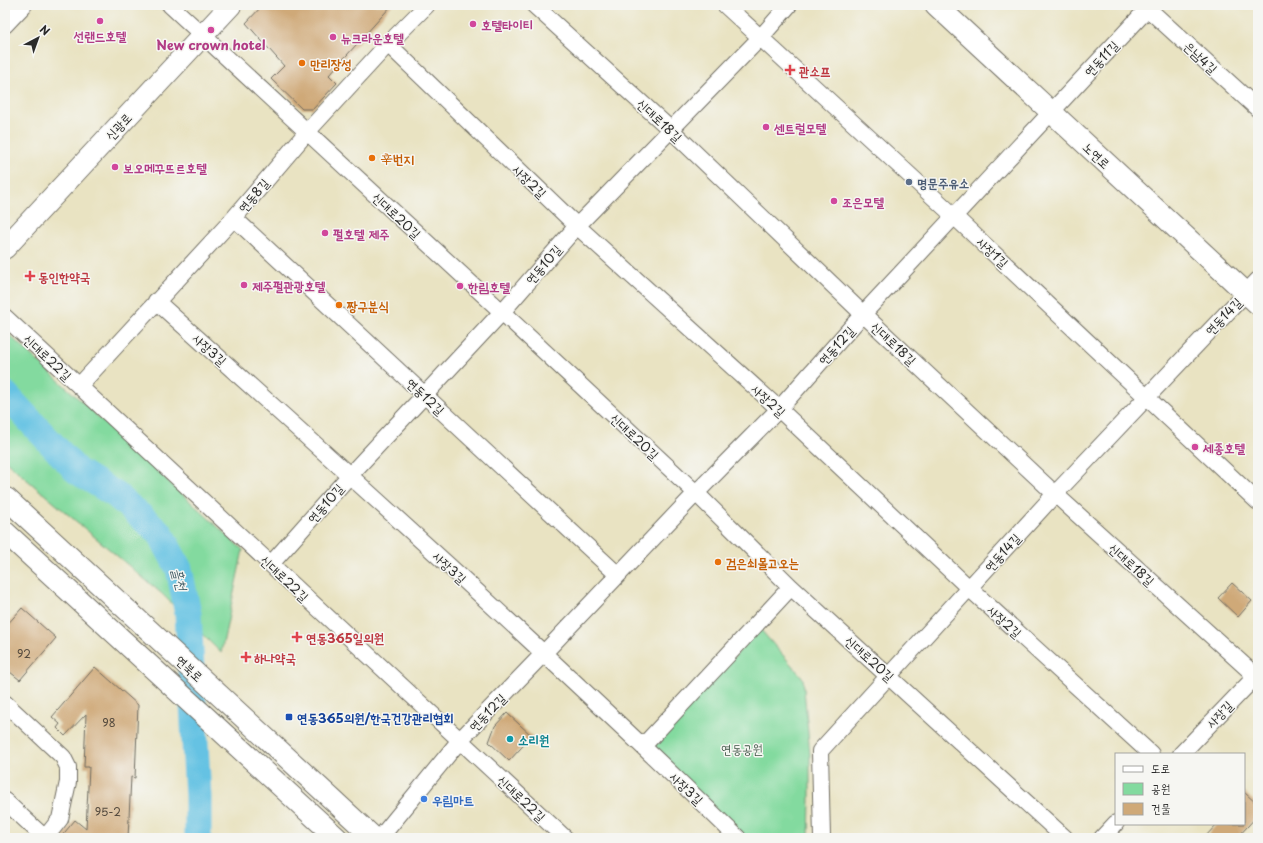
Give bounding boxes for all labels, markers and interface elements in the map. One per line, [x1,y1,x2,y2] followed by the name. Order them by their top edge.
[481,15,533,34] place label: 호텔타이티
[95,16,105,26] marker: 선랜드호텔
[18,18,58,58] north arrow
[468,19,478,29] marker: 호텔타이티
[36,21,54,40] text: N
[206,25,216,35] marker: New crown hotel
[73,26,127,45] place label: 선랜드호텔
[341,28,404,47] place label: 뉴크라운호텔
[328,32,338,42] marker: 뉴크라운호텔
[157,35,266,54] place label: New crown hotel
[1079,36,1123,80] street label: 연동11길
[1180,36,1222,78] street label: 은남4길
[310,54,352,73] place label: 만리장성
[297,58,307,68] marker: 만리장성
[799,61,831,80] place label: 관소프
[784,64,796,76] marker: 관소프
[633,94,687,146] street label: 신대로18길
[100,108,136,144] street label: 신광로
[773,118,827,137] place label: 센트럴모텔
[761,122,771,132] marker: 센트럴모텔
[1079,137,1115,173] street label: 노연로
[380,149,414,168] place label: 辛번지
[367,153,377,163] marker: 辛번지
[123,158,207,177] place label: 보오메꾸뜨르호텔
[508,159,551,202] street label: 사장2길
[110,162,120,172] marker: 보오메꾸뜨르호텔
[917,173,970,192] place label: 명문주유소
[233,174,273,216] street label: 연동8길
[904,177,914,187] marker: 명문주유소
[368,187,426,243] street label: 신대로20길
[842,192,884,211] place label: 조은모텔
[829,196,839,206] marker: 조은모텔
[333,224,390,243] place label: 펄호텔 제주
[320,228,330,238] marker: 펄호텔 제주
[972,232,1013,272] street label: 사장1길
[521,240,565,288] street label: 연동10길
[38,267,91,286] place label: 동인한약국
[25,271,35,281] marker: 동인한약국
[252,276,326,295] place label: 제주펄관광호텔
[467,277,510,296] place label: 한림호텔
[239,280,249,290] marker: 제주펄관광호텔
[455,281,465,291] marker: 한림호텔
[1200,293,1246,339] street label: 연동14길
[346,296,389,315] place label: 짱구분식
[334,300,344,310] marker: 짱구분식
[867,317,921,369] street label: 신대로18길
[813,321,859,369] street label: 연동12길
[188,328,231,369] street label: 사장3길
[20,330,76,384] street label: 신대로22길
[403,373,449,419] street label: 연동12길
[747,379,790,421] street label: 사장2길
[606,408,664,464] street label: 신대로20길
[1202,438,1245,457] place label: 세종호텔
[1190,442,1200,452] marker: 세종호텔
[303,479,347,527] street label: 연동10길
[980,529,1024,575] street label: 연동14길
[1105,538,1159,590] street label: 신대로18길
[428,546,471,588] street label: 사장3길
[257,551,313,605] street label: 신대로22길
[726,553,799,572] place label: 검은쇠몰고오는
[713,557,723,567] marker: 검은쇠몰고오는
[167,565,194,594] water label: 흘천
[983,600,1026,642] street label: 사장2길
[306,628,384,647] place label: 연동365일의원
[291,631,303,643] marker: 연동365일의원
[841,631,899,685] street label: 신대로20길
[17,645,31,662] house number: 92
[254,648,296,667] place label: 하나약국
[172,650,208,686] street label: 연북로
[241,652,251,662] marker: 하나약국
[464,689,510,735] street label: 연동12길
[1201,696,1237,733] street label: 사장길
[297,708,454,727] place label: 연동365의원/한국건강관리협회
[284,712,294,722] marker: 연동365의원/한국건강관리협회
[102,714,116,731] house number: 98
[518,730,549,749] place label: 소리원
[505,734,515,744] marker: 소리원
[721,739,763,758] park label: 연동공원
[1115,753,1245,825] legend
[1151,759,1170,777] text: 도로
[665,767,708,809] street label: 사장3길
[494,771,550,825] street label: 신대로22길
[1151,779,1170,797] text: 공원
[432,790,474,809] place label: 우림마트
[419,794,429,804] marker: 우림마트
[1151,799,1171,817] text: 건물
[95,803,121,820] house number: 95-2

